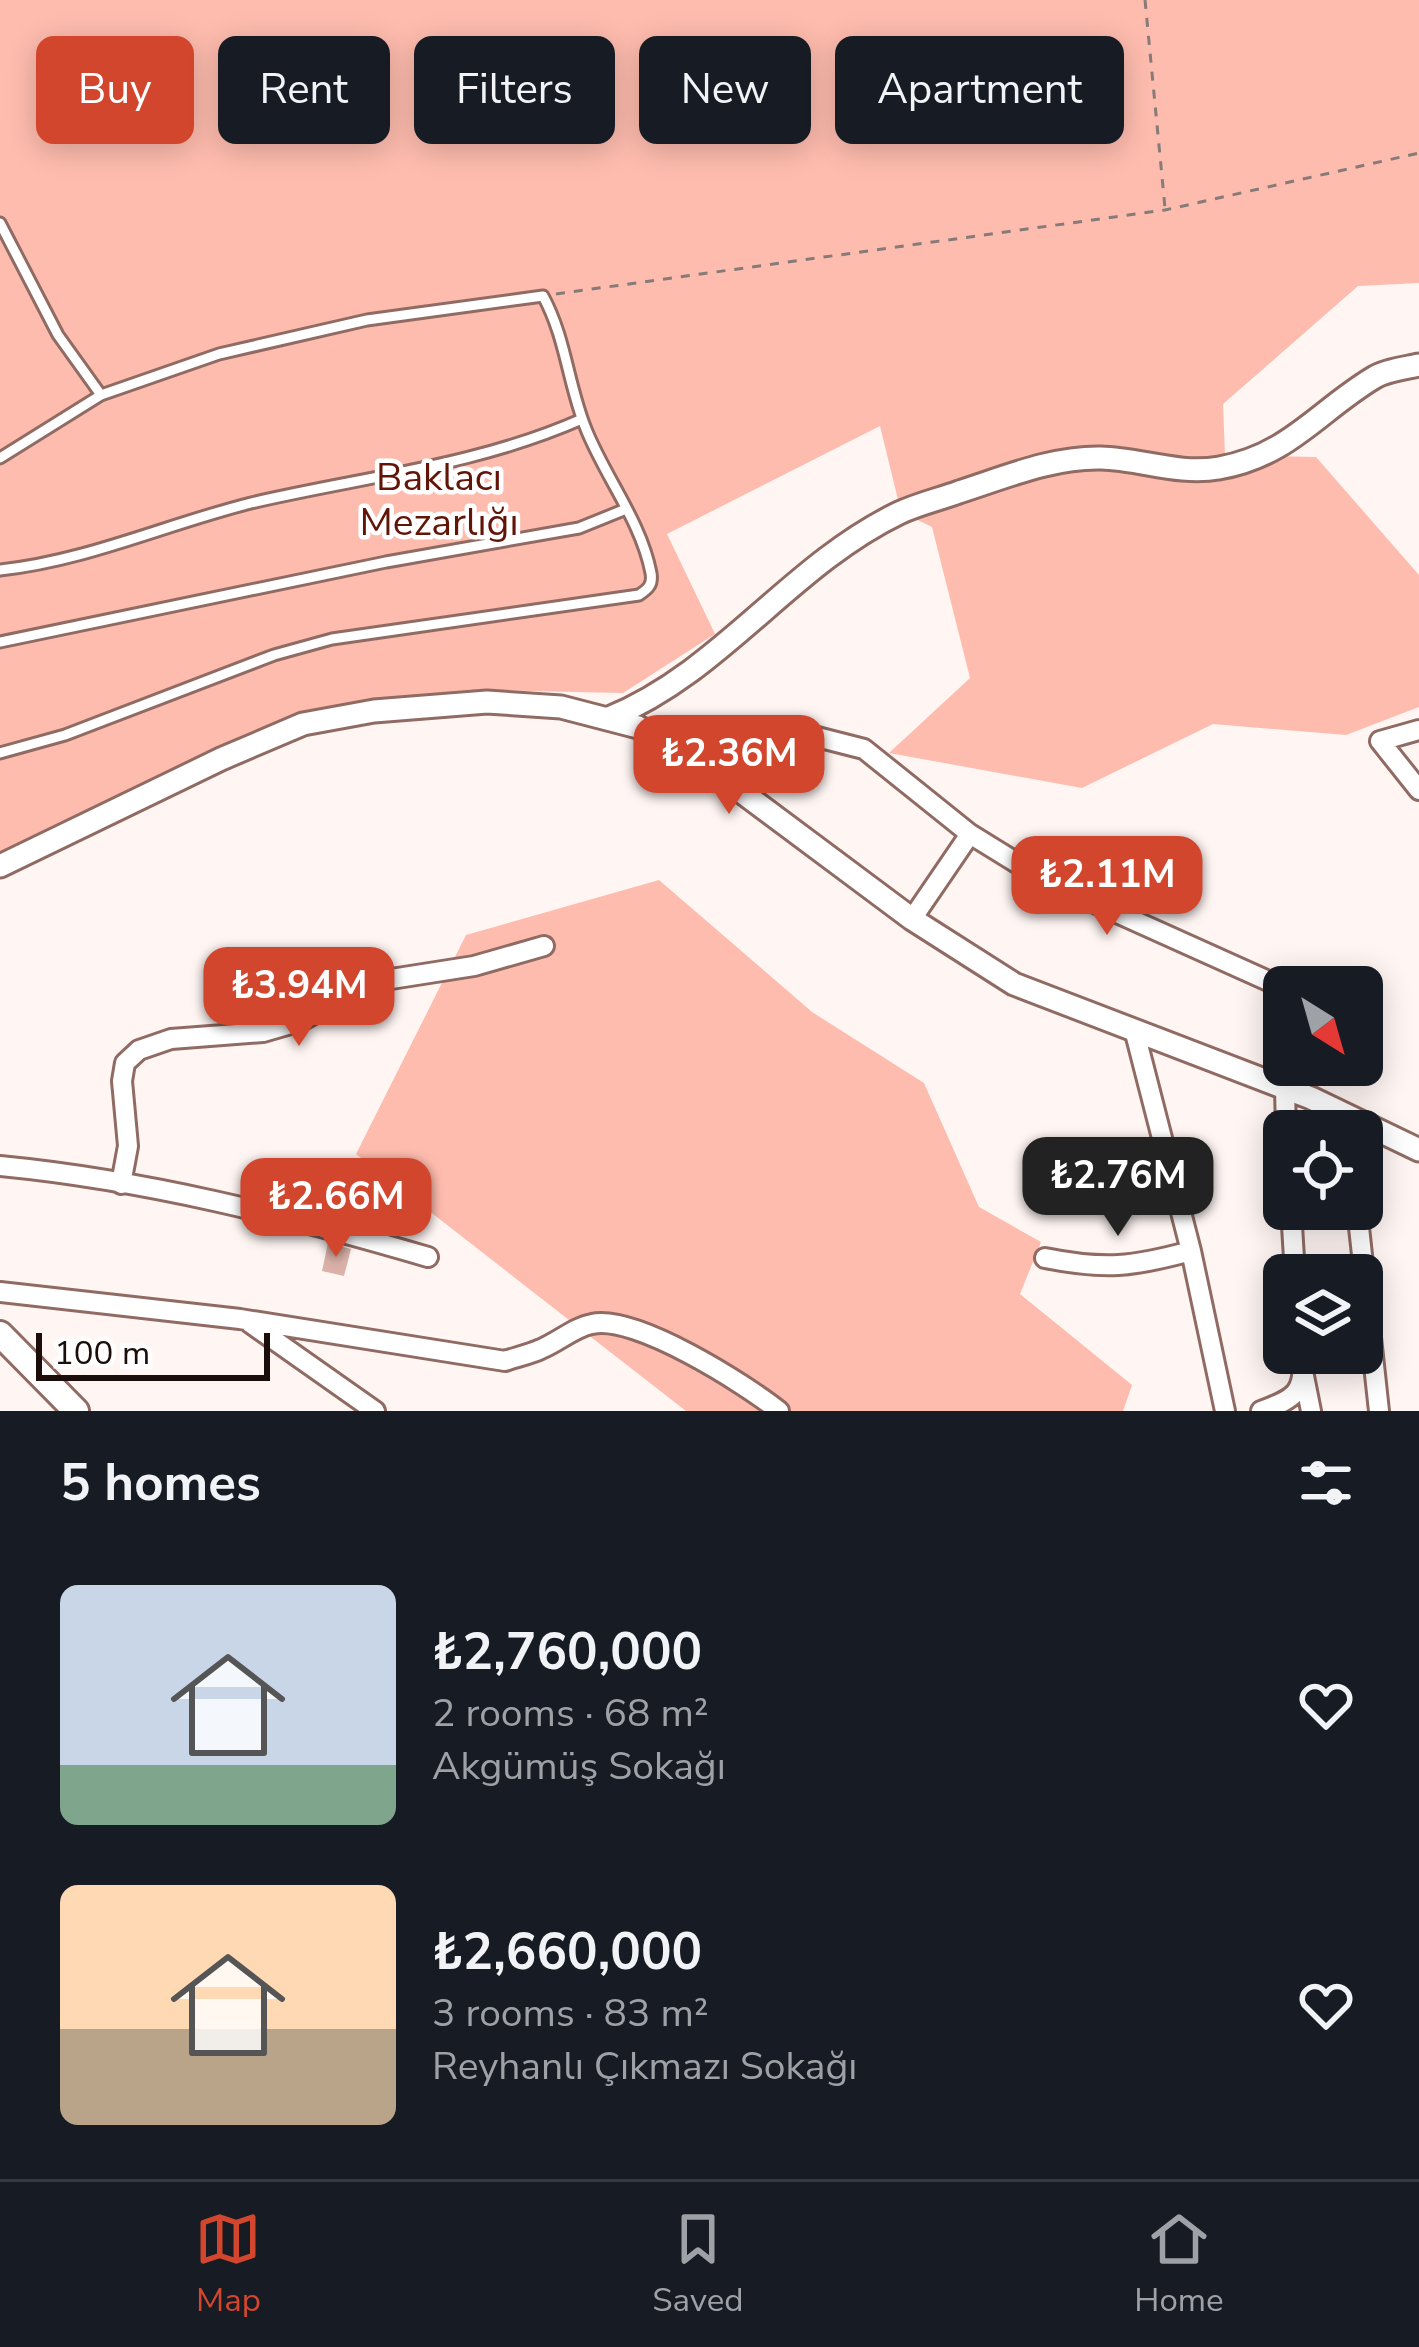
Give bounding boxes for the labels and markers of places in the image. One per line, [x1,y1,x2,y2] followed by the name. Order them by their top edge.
[631,715,827,817] pin: ₺2.36M
[1009,836,1205,938] pin: ₺2.11M
[201,947,397,1049] pin: ₺3.94M
[1020,1137,1216,1239] pin: ₺2.76M
[238,1158,434,1260] pin: ₺2.66M

